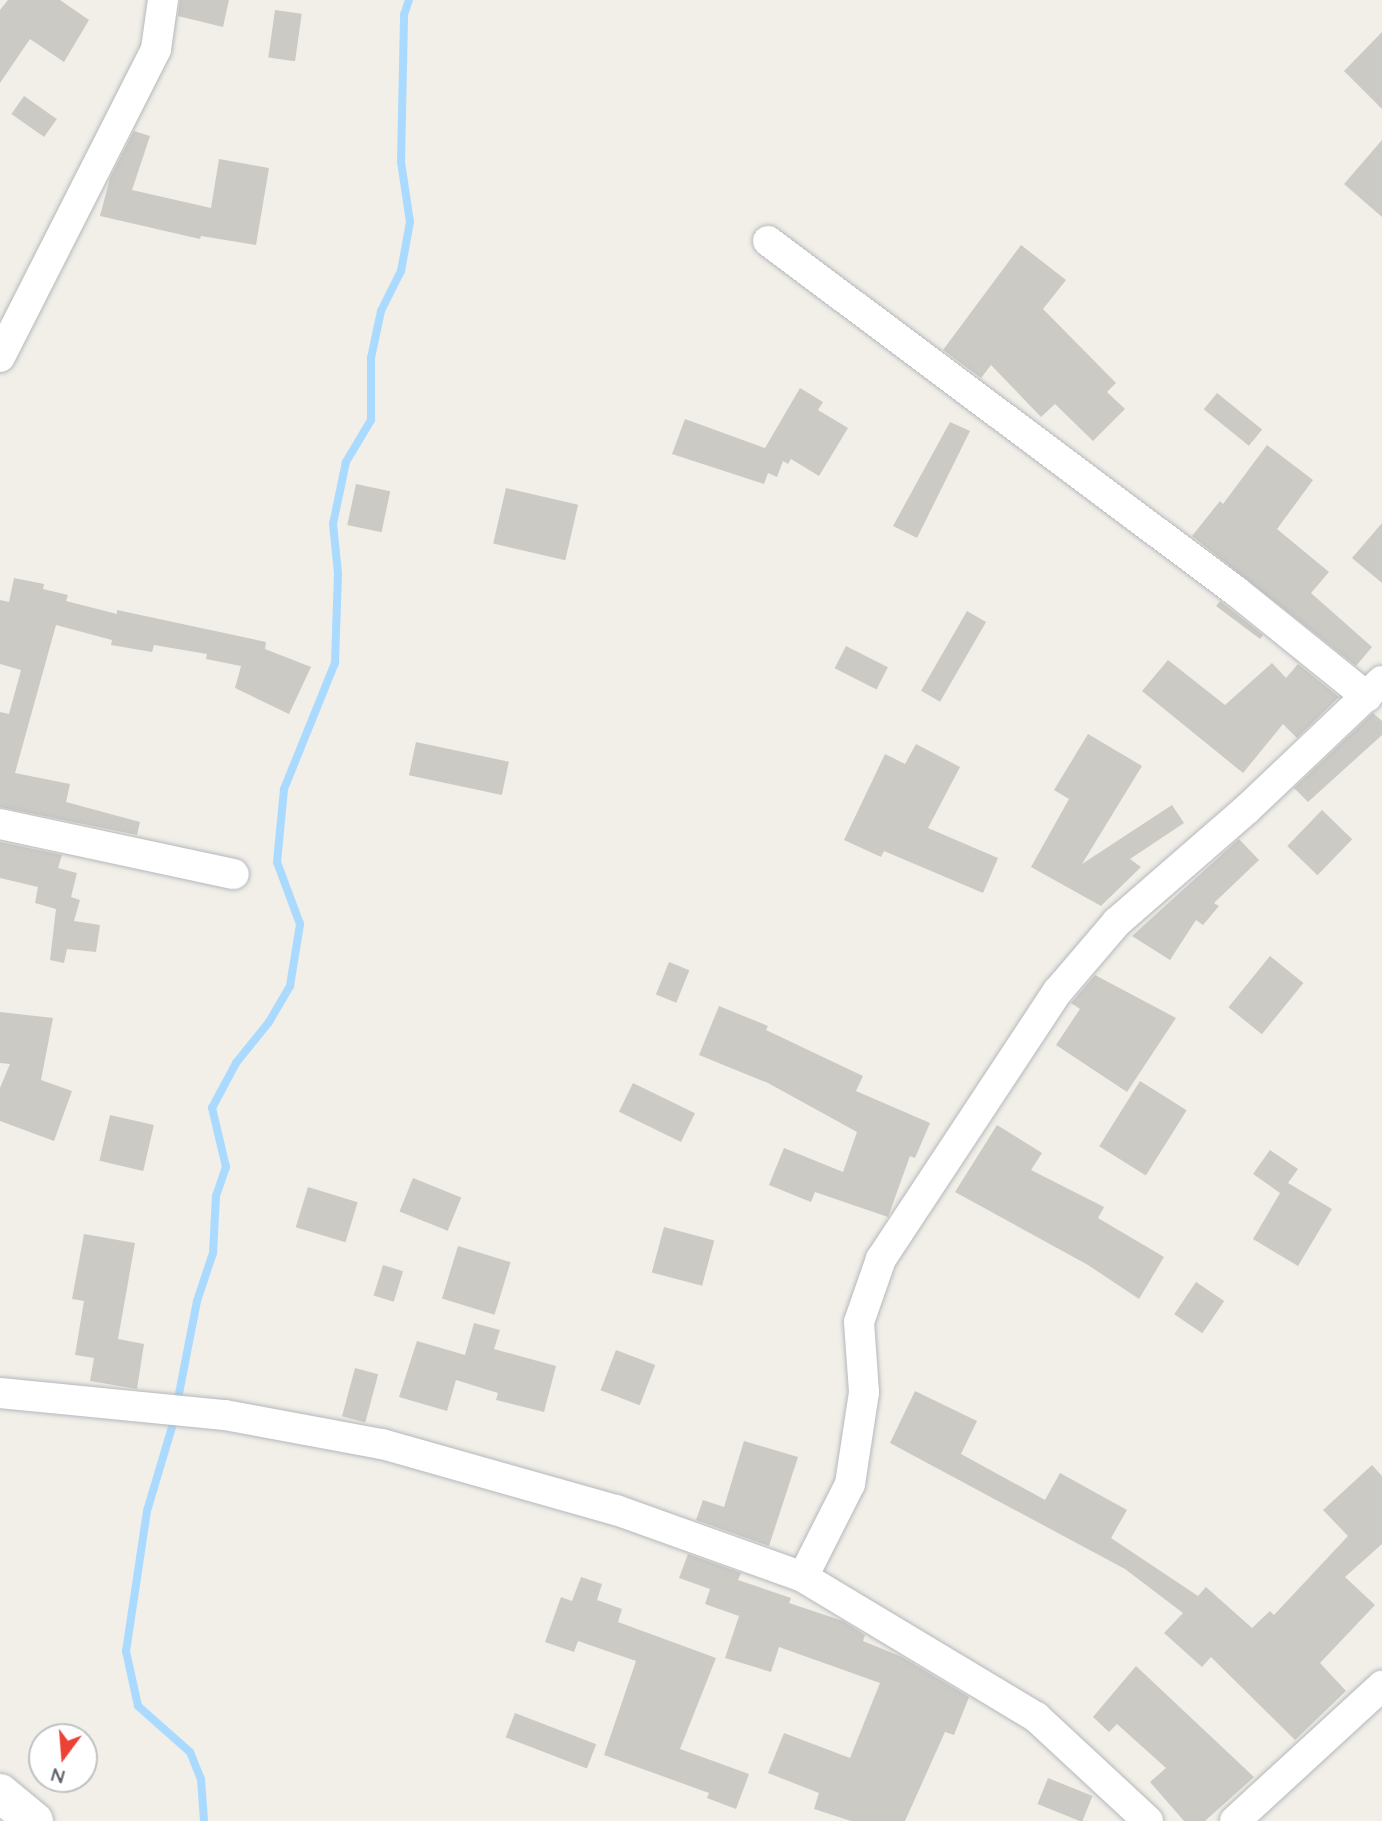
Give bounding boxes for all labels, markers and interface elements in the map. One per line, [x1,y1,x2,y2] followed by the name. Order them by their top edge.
[28,1723,98,1793] north arrow
[48,1763,68,1790] text: N

